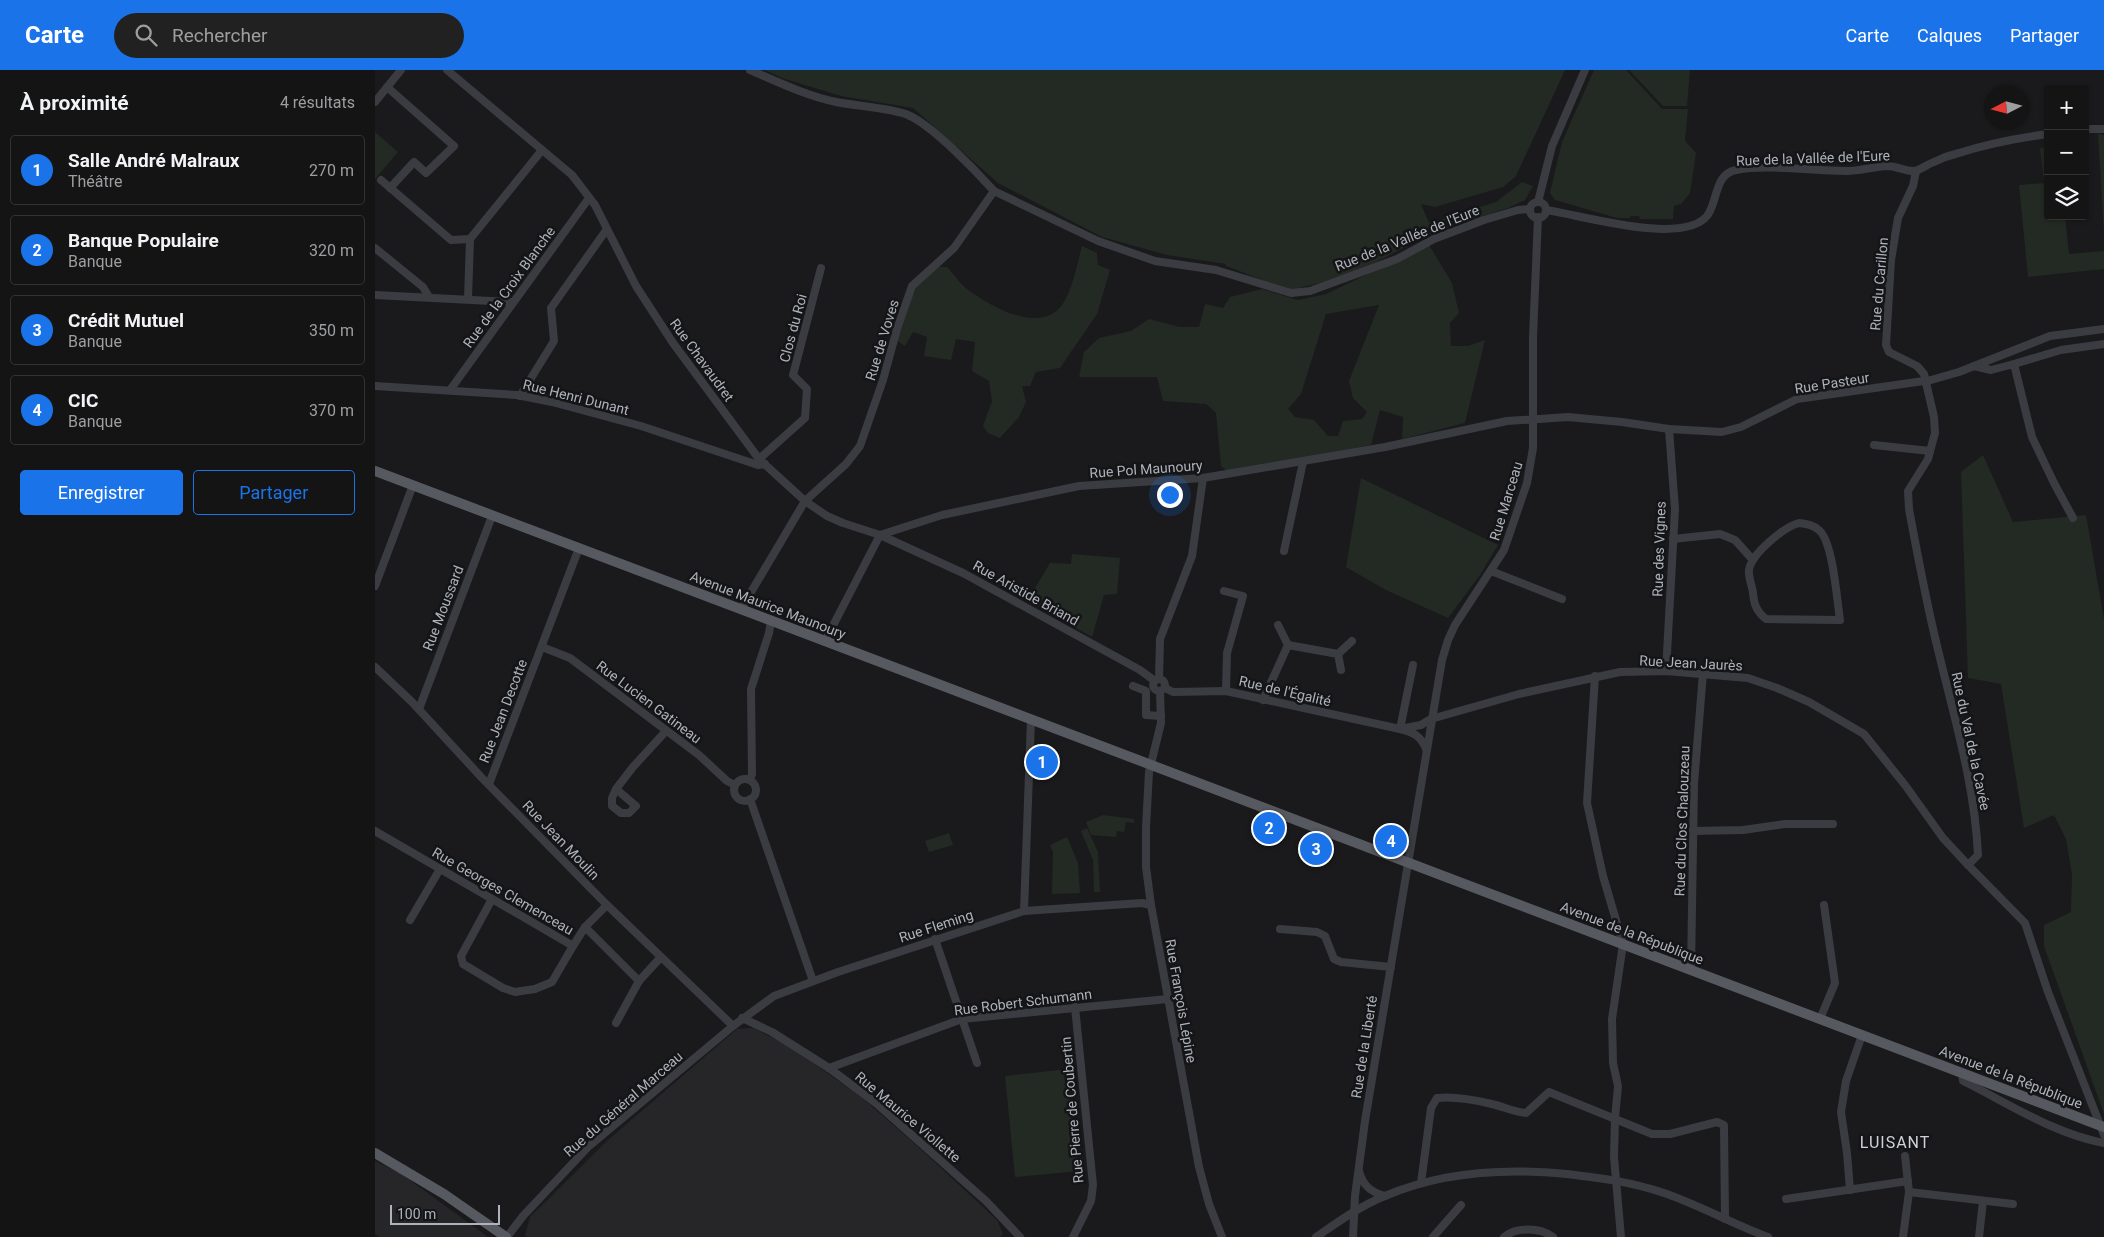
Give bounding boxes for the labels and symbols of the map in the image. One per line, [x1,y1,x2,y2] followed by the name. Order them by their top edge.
[1984,85,2029,130] north arrow
[1736,147,1890,169] street label: Rue de la Vallée de l'Eure
[1333,202,1481,274] street label: Rue de la Vallée de l'Eure
[460,223,558,351] street label: Rue de la Croix Blanche
[1867,237,1891,331] street label: Rue du Carillon
[776,292,810,364] street label: Clos du Roi
[862,298,902,382] street label: Rue de Voves
[667,316,738,405] street label: Rue Chavaudret
[1794,369,1871,397] street label: Rue Pasteur
[521,376,631,418] street label: Rue Henri Dunant
[1089,457,1203,481] street label: Rue Pol Maunoury
[1486,460,1526,542] street label: Rue Marceau
[1157,482,1183,508] your location
[1649,501,1669,597] street label: Rue des Vignes
[970,557,1082,629] street label: Rue Aristide Briand
[419,563,467,653] street label: Rue Moussard
[688,568,849,642] street label: Avenue Maurice Maunoury
[1639,652,1743,674] street label: Rue Jean Jaurès
[476,657,530,765] street label: Rue Jean Decotte
[593,657,705,747] street label: Rue Lucien Gatineau
[1949,670,1993,812] street label: Rue du Val de la Cavée
[1237,672,1333,709] street label: Rue de l'Égalité
[1026,743,1058,781] pin: 1
[1671,745,1693,897] street label: Rue du Clos Chalouzeau
[519,797,603,883] street label: Rue Jean Moulin
[1253,809,1285,847] pin: 2
[1375,822,1407,860] pin: 4
[1300,830,1332,868] pin: 3
[430,844,576,938] street label: Rue Georges Clemenceau
[1558,898,1706,968] street label: Avenue de la République
[897,906,975,946] street label: Rue Fleming
[1162,938,1200,1064] street label: Rue François Lépine
[953,986,1093,1018] street label: Rue Robert Schumann
[1348,994,1380,1100] street label: Rue de la Liberté
[1058,1036,1086,1184] street label: Rue Pierre de Coubertin
[1937,1042,2085,1112] street label: Avenue de la République
[560,1048,686,1160] street label: Rue du Général Marceau
[852,1068,964,1166] street label: Rue Maurice Viollette
[1860,1133,1930,1152] district label: LUISANT
[390,1202,500,1225] scale bar

